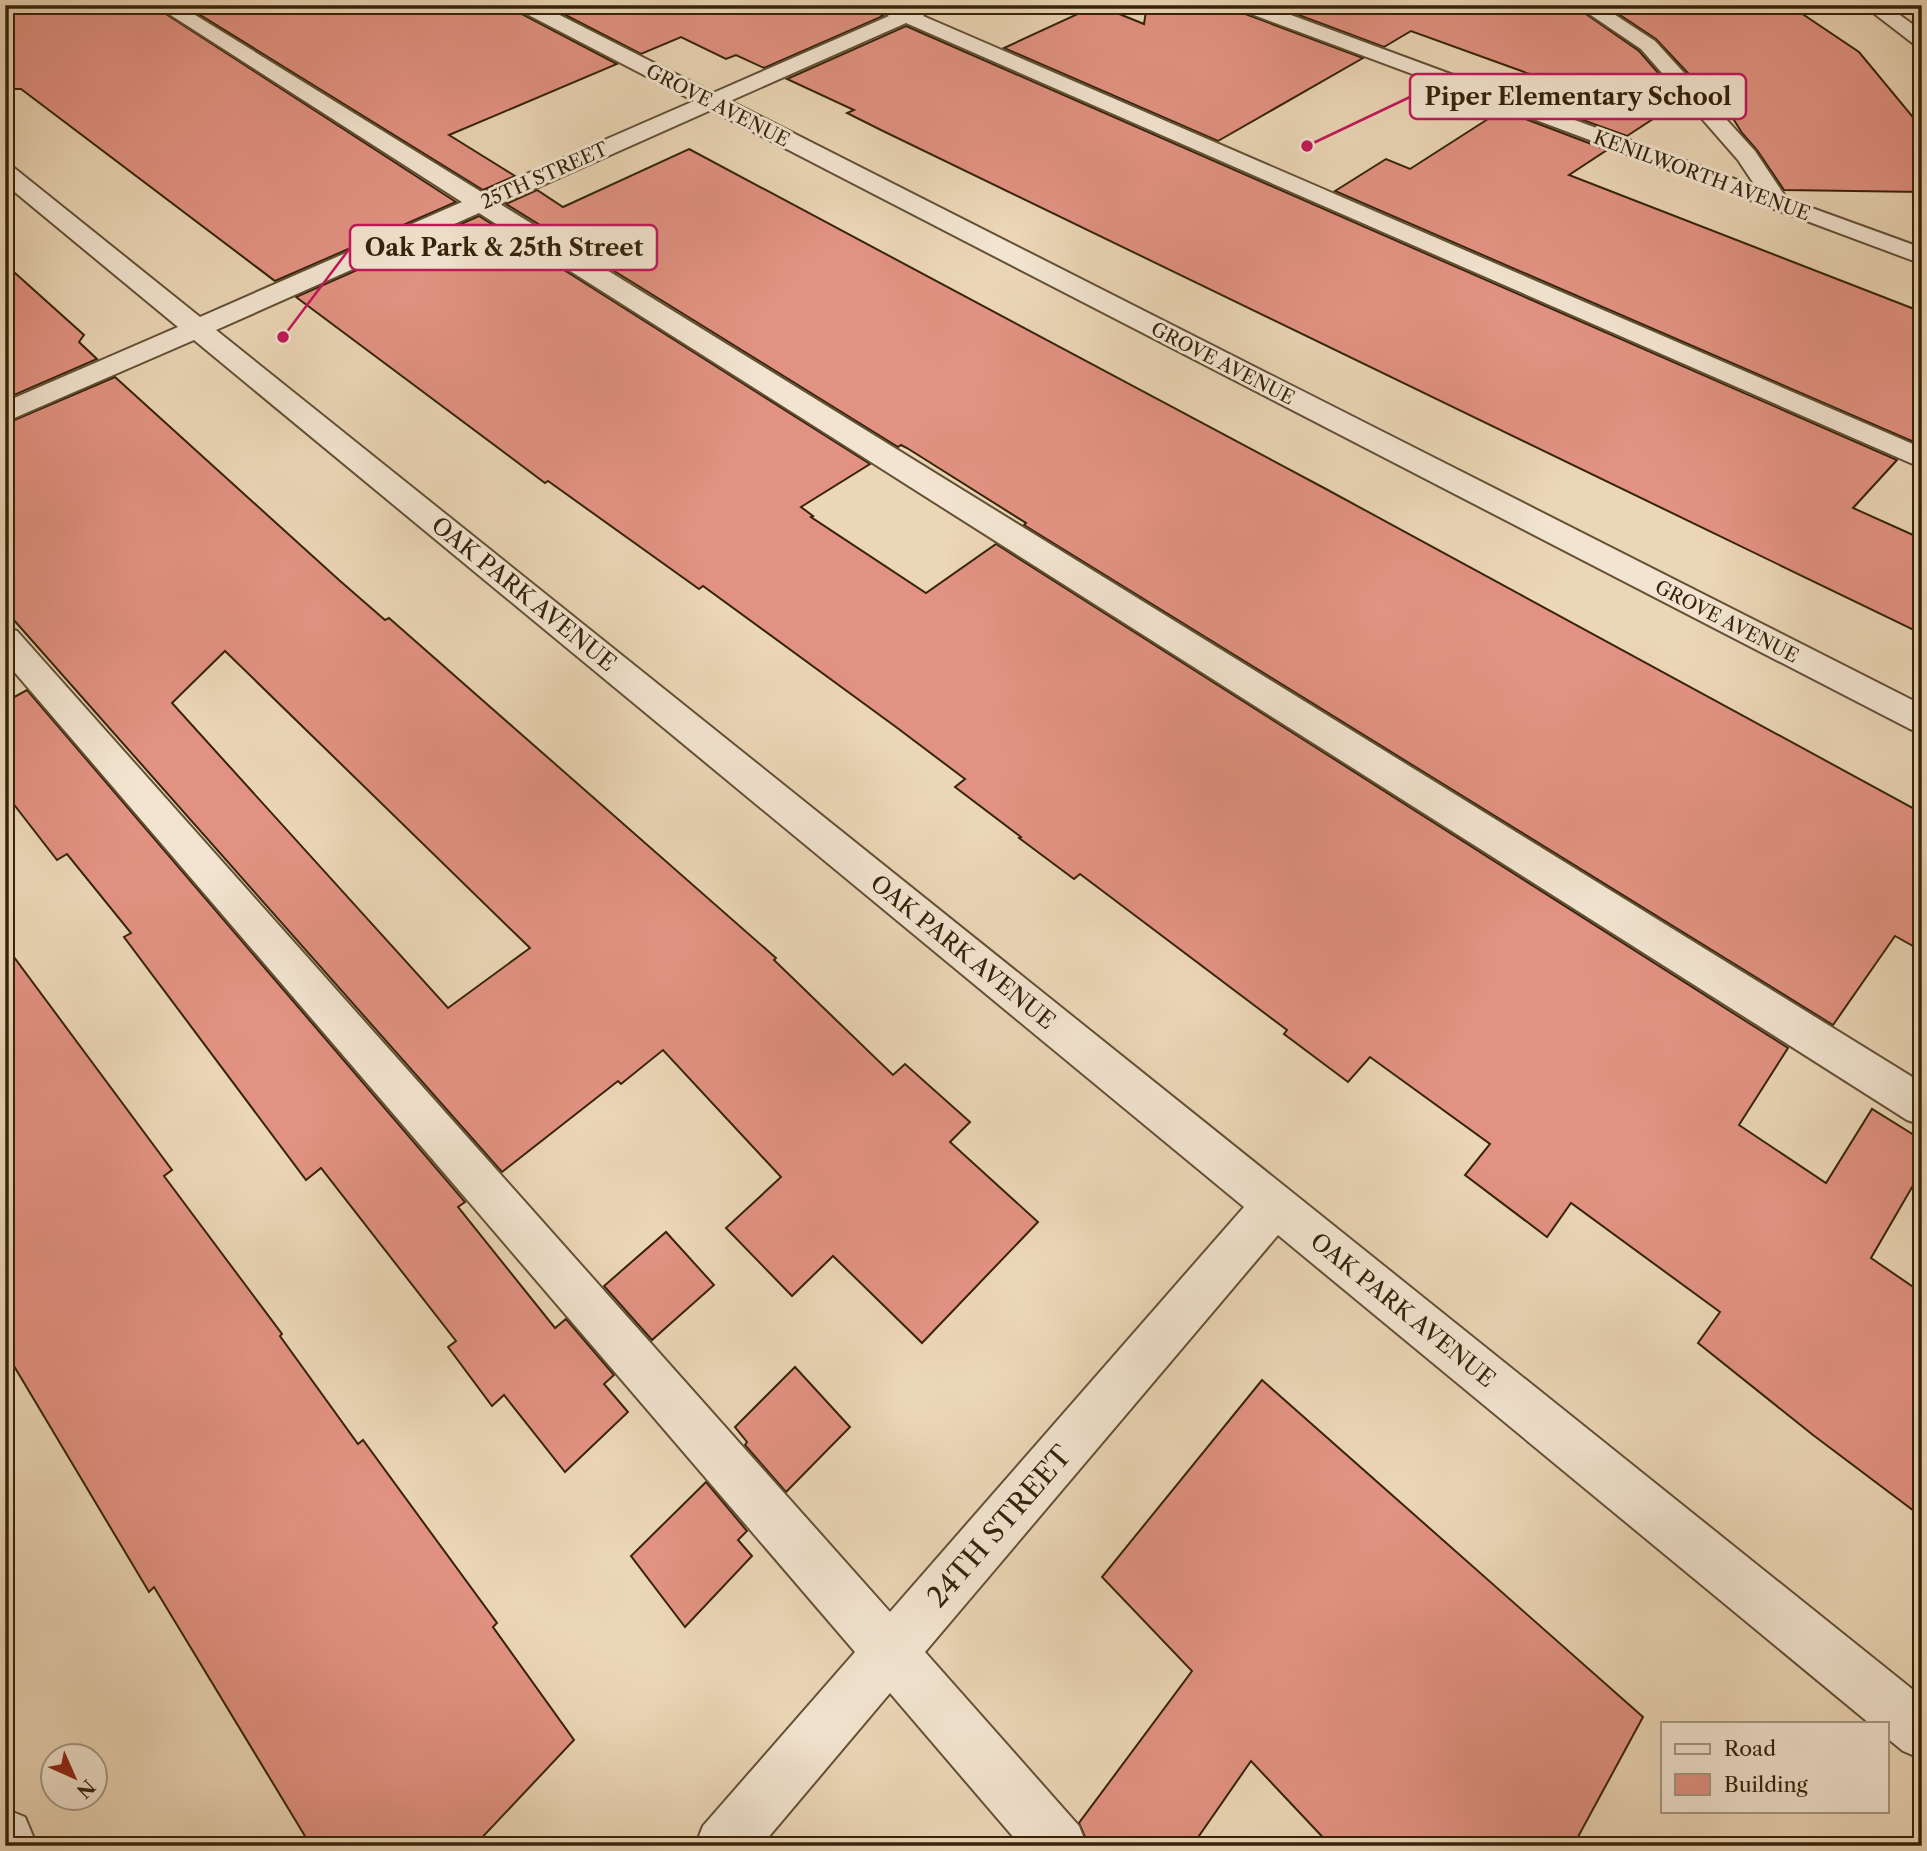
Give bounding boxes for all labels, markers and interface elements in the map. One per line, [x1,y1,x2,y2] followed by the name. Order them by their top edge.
[642,59,793,152] street label: GROVE AVENUE
[1410,74,1746,119] callout: Piper Elementary School
[1424,82,1732,111] text: Piper Elementary School
[1591,126,1813,225] street label: KENILWORTH AVENUE
[477,137,612,214] street label: 25TH STREET
[350,225,657,270] callout: Oak Park & 25th Street
[365,233,644,262] text: Oak Park & 25th Street
[1147,317,1298,410] street label: GROVE AVENUE
[426,511,622,677] street label: OAK PARK AVENUE
[1651,575,1802,668] street label: GROVE AVENUE
[865,869,1061,1035] street label: OAK PARK AVENUE
[1305,1227,1501,1393] street label: OAK PARK AVENUE
[920,1438,1078,1614] street label: 24TH STREET
[1661,1722,1888,1812] legend
[1724,1736,1776,1761] text: Road
[38,1742,108,1812] north arrow
[1724,1772,1809,1797] text: Building
[72,1775,100,1803] text: N

